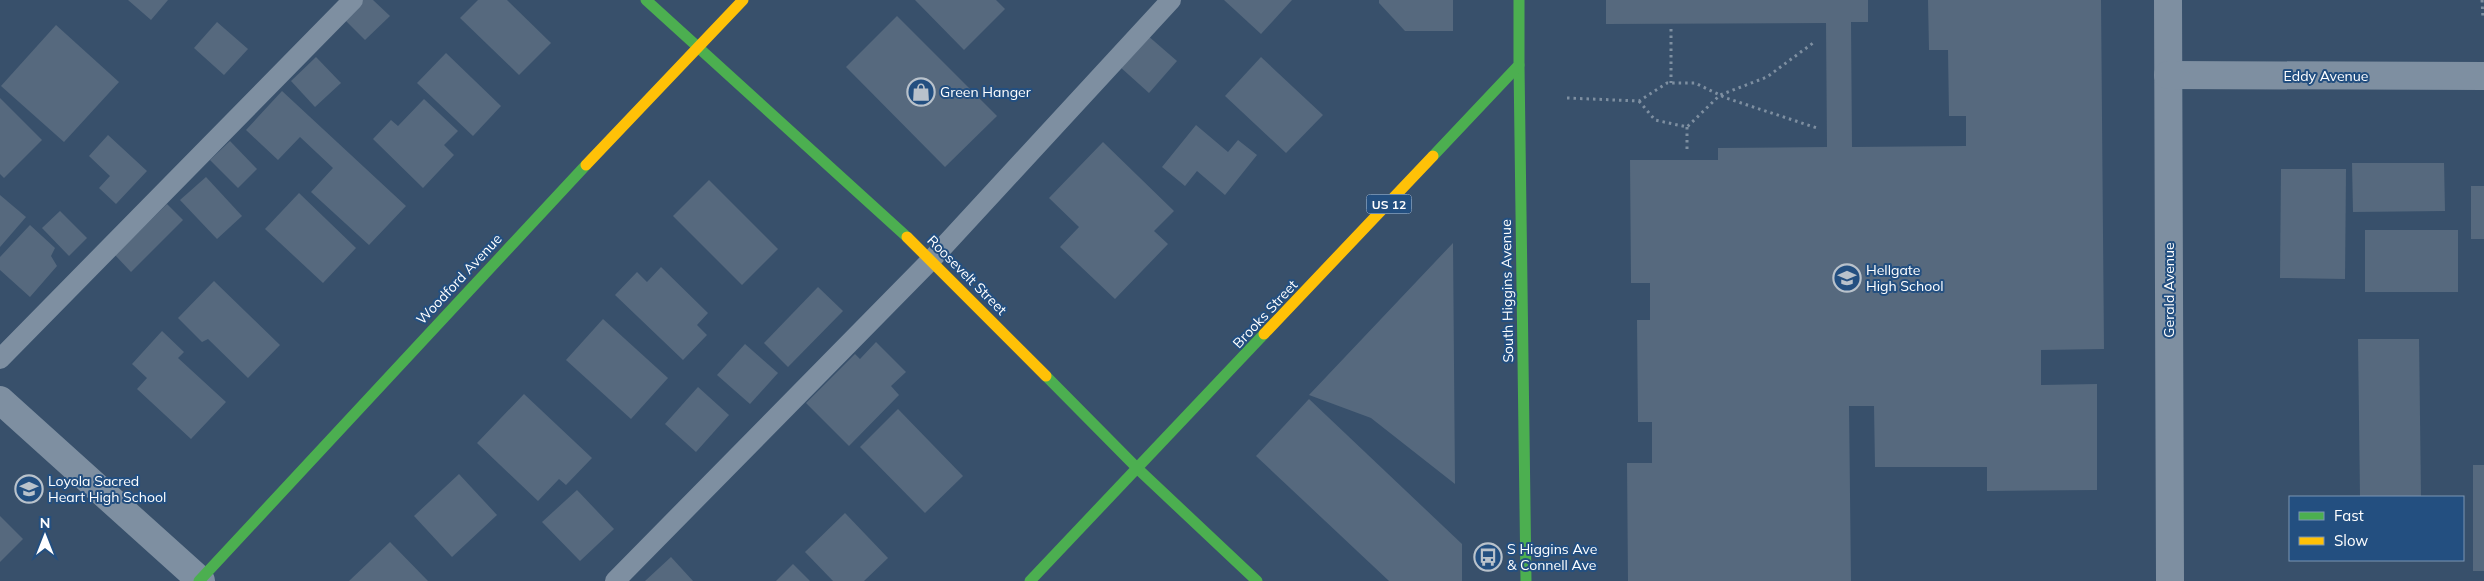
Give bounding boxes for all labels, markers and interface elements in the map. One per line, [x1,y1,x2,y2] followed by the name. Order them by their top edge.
[2284,67,2368,85] street label: Eddy Avenue
[906,77,936,107] shop icon: Green Hanger
[940,83,1032,101] place label: Green Hanger
[1366,194,1412,213] road number: US 12
[1497,219,1517,363] street label: South Higgins Avenue
[412,230,506,328] street label: Woodford Avenue
[923,231,1011,319] street label: Roosevelt Street
[2160,242,2178,338] street label: Gerald Avenue
[1866,261,1944,295] place label: Hellgate High School
[1832,263,1862,293] school or university icon: Hellgate High School
[1229,276,1301,352] street label: Brooks Street
[48,472,166,506] place label: Loyola Sacred Heart High School
[14,474,44,504] school or university icon: Loyola Sacred Heart High School
[2289,496,2464,561] legend
[2334,506,2364,525] text: Fast
[20,511,70,561] north arrow
[40,514,50,532] text: N
[2334,531,2368,550] text: Slow
[1507,540,1597,574] place label: S Higgins Ave & Connell Ave
[1473,542,1503,572] bus stop icon: S Higgins Ave & Connell Ave

